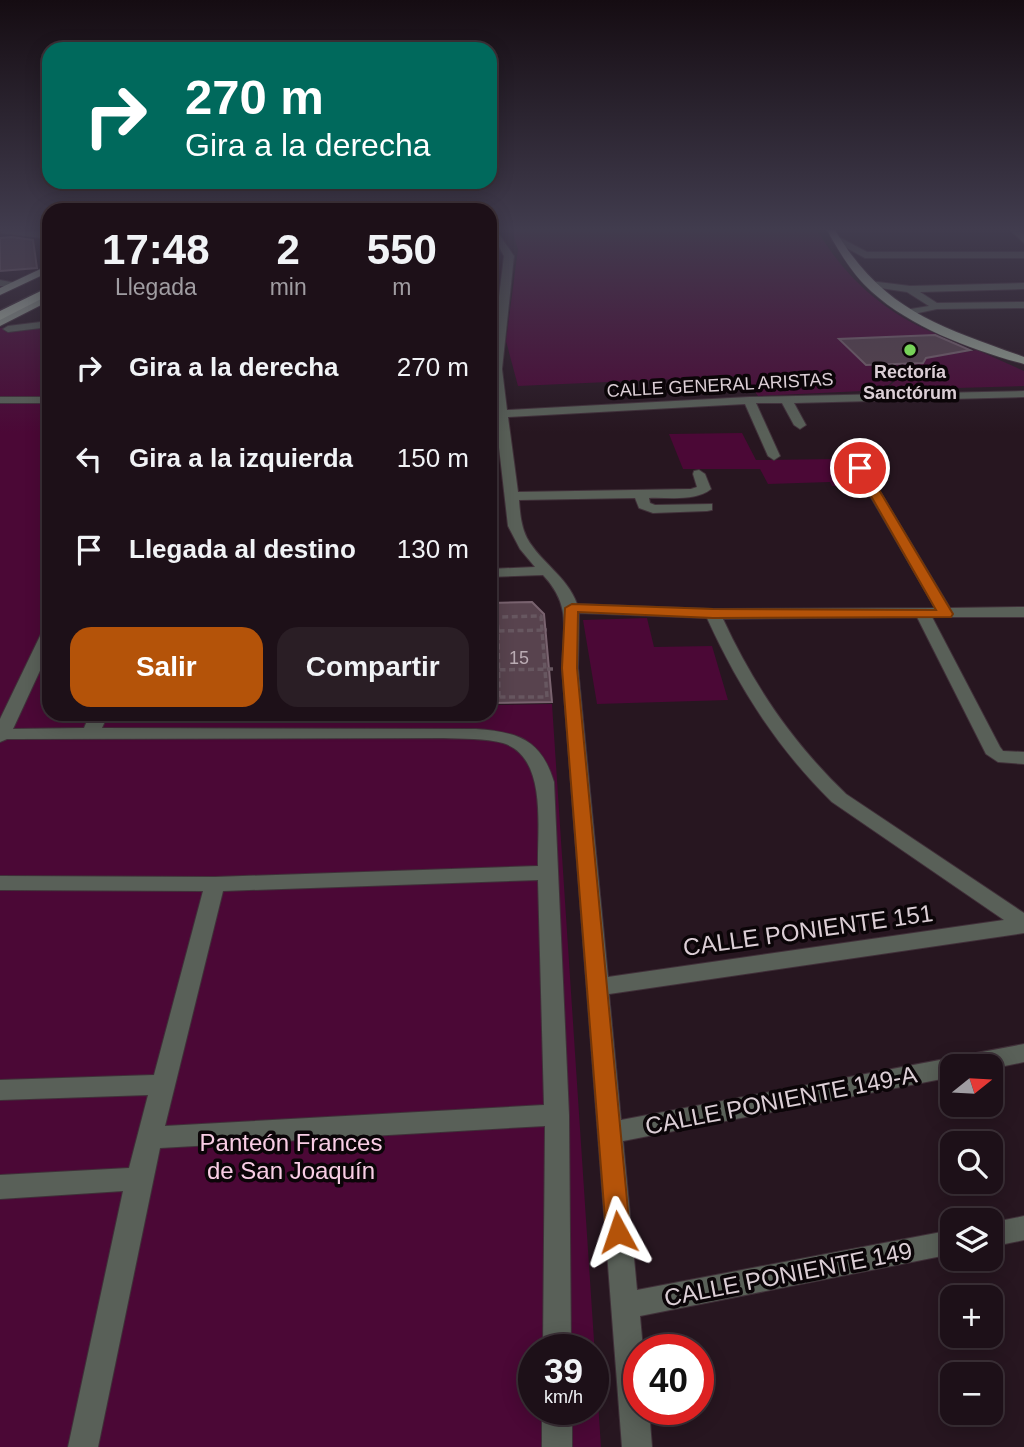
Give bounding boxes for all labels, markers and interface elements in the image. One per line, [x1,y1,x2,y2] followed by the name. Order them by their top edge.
[70,70,161,161] icon: right
[185,70,324,124] text: 270 m
[185,127,430,163] text: Gira a la derecha
[102,226,210,273] text: 17:48
[276,226,300,273] text: 2
[367,226,437,273] text: 550
[115,274,197,300] text: Llegada
[270,274,307,300] text: min
[392,274,411,300] text: m
[902,342,918,358] marker: Rectoría Sanctórum
[70,349,108,387] icon: right
[129,352,339,382] text: Gira a la derecha
[397,352,469,382] text: 270 m
[863,362,957,403] place label: Rectoría Sanctórum
[606,369,834,401] street label: CALLE GENERAL ARISTAS
[830,438,890,498] pin
[70,440,108,478] icon: left
[129,443,353,473] text: Gira a la izquierda
[397,443,469,473] text: 150 m
[841,449,879,487] icon: arrive
[70,531,108,569] icon: arrive
[129,534,356,564] text: Llegada al destino
[397,534,469,564] text: 130 m
[70,627,263,707] button: Salir
[277,627,469,707] button: Compartir
[509,648,529,668] house number: 15
[681,899,935,961] street label: CALLE PONIENTE 151
[940,1054,1003,1116] north arrow
[940,1054,1003,1425] map controls
[643,1060,919,1140] street label: CALLE PONIENTE 149-A
[200,1129,382,1184] park label: Panteón Frances de San Joaquín
[940,1131,1003,1194] button: search
[581,1195,655,1269] position arrow
[940,1208,1003,1271] button: layers
[662,1237,914,1311] street label: CALLE PONIENTE 149
[940,1285,1003,1348] button: +
[623,1334,714,1425] speed limit sign: 40
[544,1351,583,1390] text: 39
[940,1362,1003,1425] button: −
[544,1387,583,1407] text: km/h

